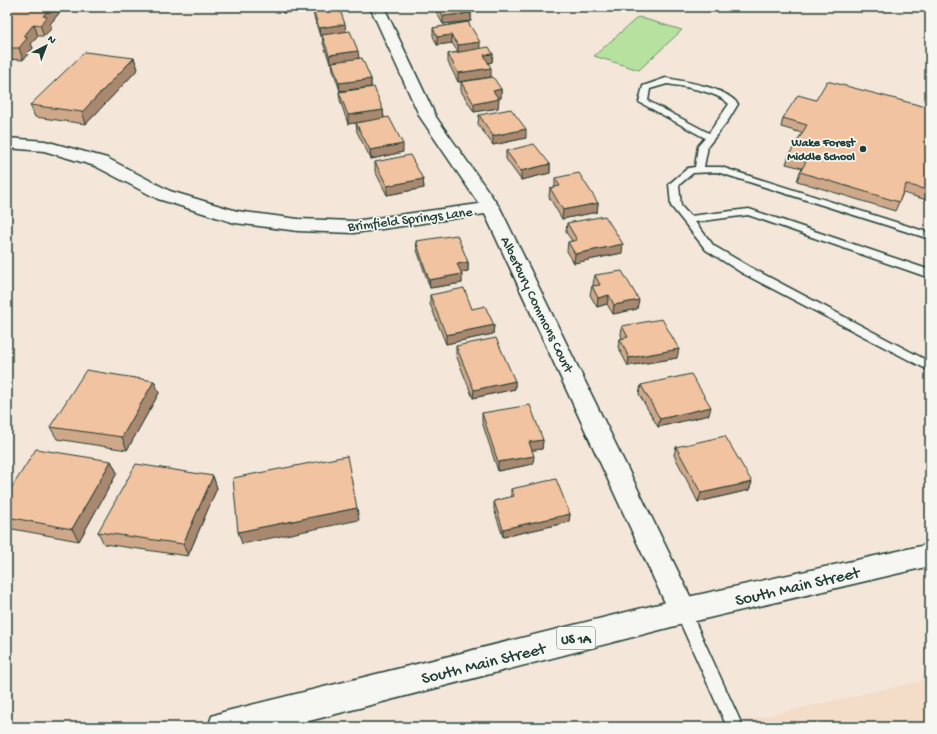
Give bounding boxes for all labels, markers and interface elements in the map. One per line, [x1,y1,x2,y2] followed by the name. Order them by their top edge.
[26,26,66,66] north arrow
[45,33,58,47] text: N
[787,137,856,165] place label: Wake Forest Middle School
[858,144,868,154] marker: Wake Forest Middle School
[346,204,474,237] street label: Brimfield Springs Lane
[495,234,577,377] street label: Alberbury Commons Court
[733,563,864,612] street label: South Main Street
[557,627,595,649] road number: US 1A
[420,639,550,690] street label: South Main Street

